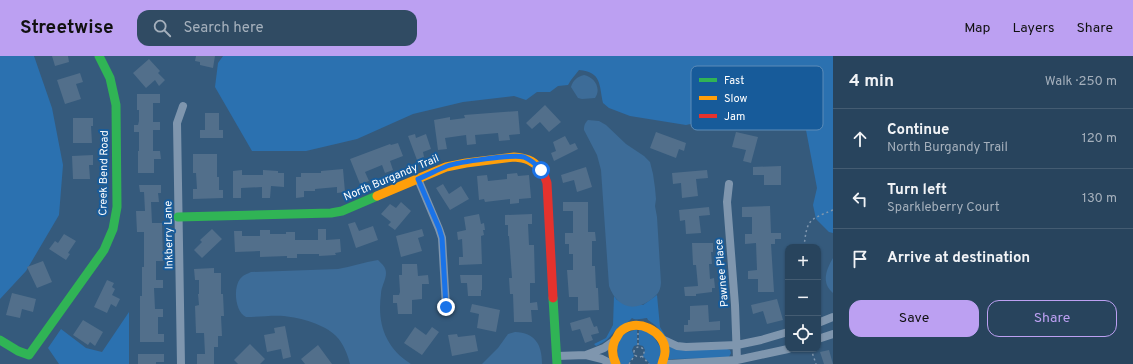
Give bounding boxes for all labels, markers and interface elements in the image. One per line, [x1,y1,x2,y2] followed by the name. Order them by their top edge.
[137,10,417,46] search box
[20,16,113,40] text: Streetwise
[151,17,173,39] icon: search
[183,19,264,38] text: Search here
[964,20,990,37] text: Map
[1012,20,1054,37] text: Layers
[1076,20,1113,37] text: Share
[691,66,823,130] legend
[849,71,894,93] text: 4 min
[724,74,744,88] text: Fast
[1045,74,1117,90] text: Walk · 250 m
[724,92,747,106] text: Slow
[724,110,745,124] text: Jam
[887,121,949,140] text: Continue
[849,128,871,150] icon: ahead
[96,130,112,216] street label: Creek Bend Road
[1082,131,1117,147] text: 120 m
[887,140,1008,156] text: North Burgandy Trail
[342,152,441,204] street label: North Burgandy Trail
[532,161,550,179] route start
[887,181,947,200] text: Turn left
[849,188,871,210] icon: left
[1082,191,1117,207] text: 130 m
[161,200,177,270] street label: Inkberry Lane
[887,200,1000,216] text: Sparkleberry Court
[712,238,732,308] street label: Pawnee Place
[785,244,821,352] map controls
[785,244,821,280] button: +
[849,248,871,270] icon: arrive
[887,249,1030,268] text: Arrive at destination
[785,280,821,316] button: −
[437,298,455,316] route end
[849,300,979,337] button: Save
[987,300,1117,337] button: Share
[785,316,821,352] button: locate

